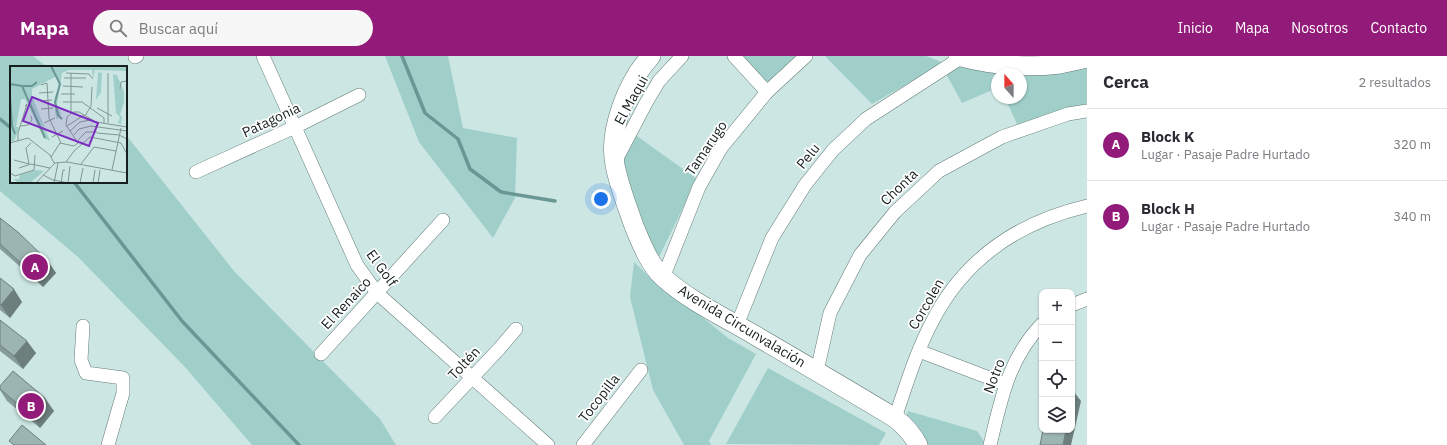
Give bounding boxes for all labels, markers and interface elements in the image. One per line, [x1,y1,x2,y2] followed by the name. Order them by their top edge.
[93,10,373,46] search box
[20,16,69,40] text: Mapa
[107,17,129,39] icon: search
[139,19,218,38] text: Buscar aquí
[1177,19,1213,37] text: Inicio
[1235,19,1269,37] text: Mapa
[1291,19,1348,37] text: Nosotros
[1370,19,1427,37] text: Contacto
[10,66,127,183] inset map
[991,68,1027,104] north arrow
[1103,71,1149,93] text: Cerca
[610,72,652,128] street label: El Maqui
[1358,74,1431,91] text: 2 resultados
[239,98,303,141] street label: Patagonia
[681,117,731,179] street label: Tamarugo
[1141,127,1194,146] text: Block K
[1112,136,1120,153] text: A
[1393,136,1431,153] text: 320 m
[792,140,824,172] street label: Pelu
[1141,146,1310,163] text: Lugar · Pasaje Padre Hurtado
[877,165,922,209] street label: Chonta
[591,189,611,209] your location
[1141,199,1195,218] text: Block H
[1112,208,1120,225] text: B
[1393,208,1431,225] text: 340 m
[1141,218,1310,235] text: Lugar · Pasaje Padre Hurtado
[363,246,402,290] street label: El Golf
[22,252,48,282] pin: A
[317,273,375,333] street label: El Renaico
[904,275,948,333] street label: Corcolen
[675,281,809,371] street label: Avenida Circunvalación
[1039,289,1075,433] map controls
[1039,289,1075,325] button: +
[1039,325,1075,361] button: −
[444,343,484,383] street label: Toltén
[979,356,1009,396] street label: Notro
[1039,361,1075,397] button: locate
[575,370,624,426] street label: Tocopilla
[18,391,44,421] pin: B
[1039,397,1075,433] button: layers

